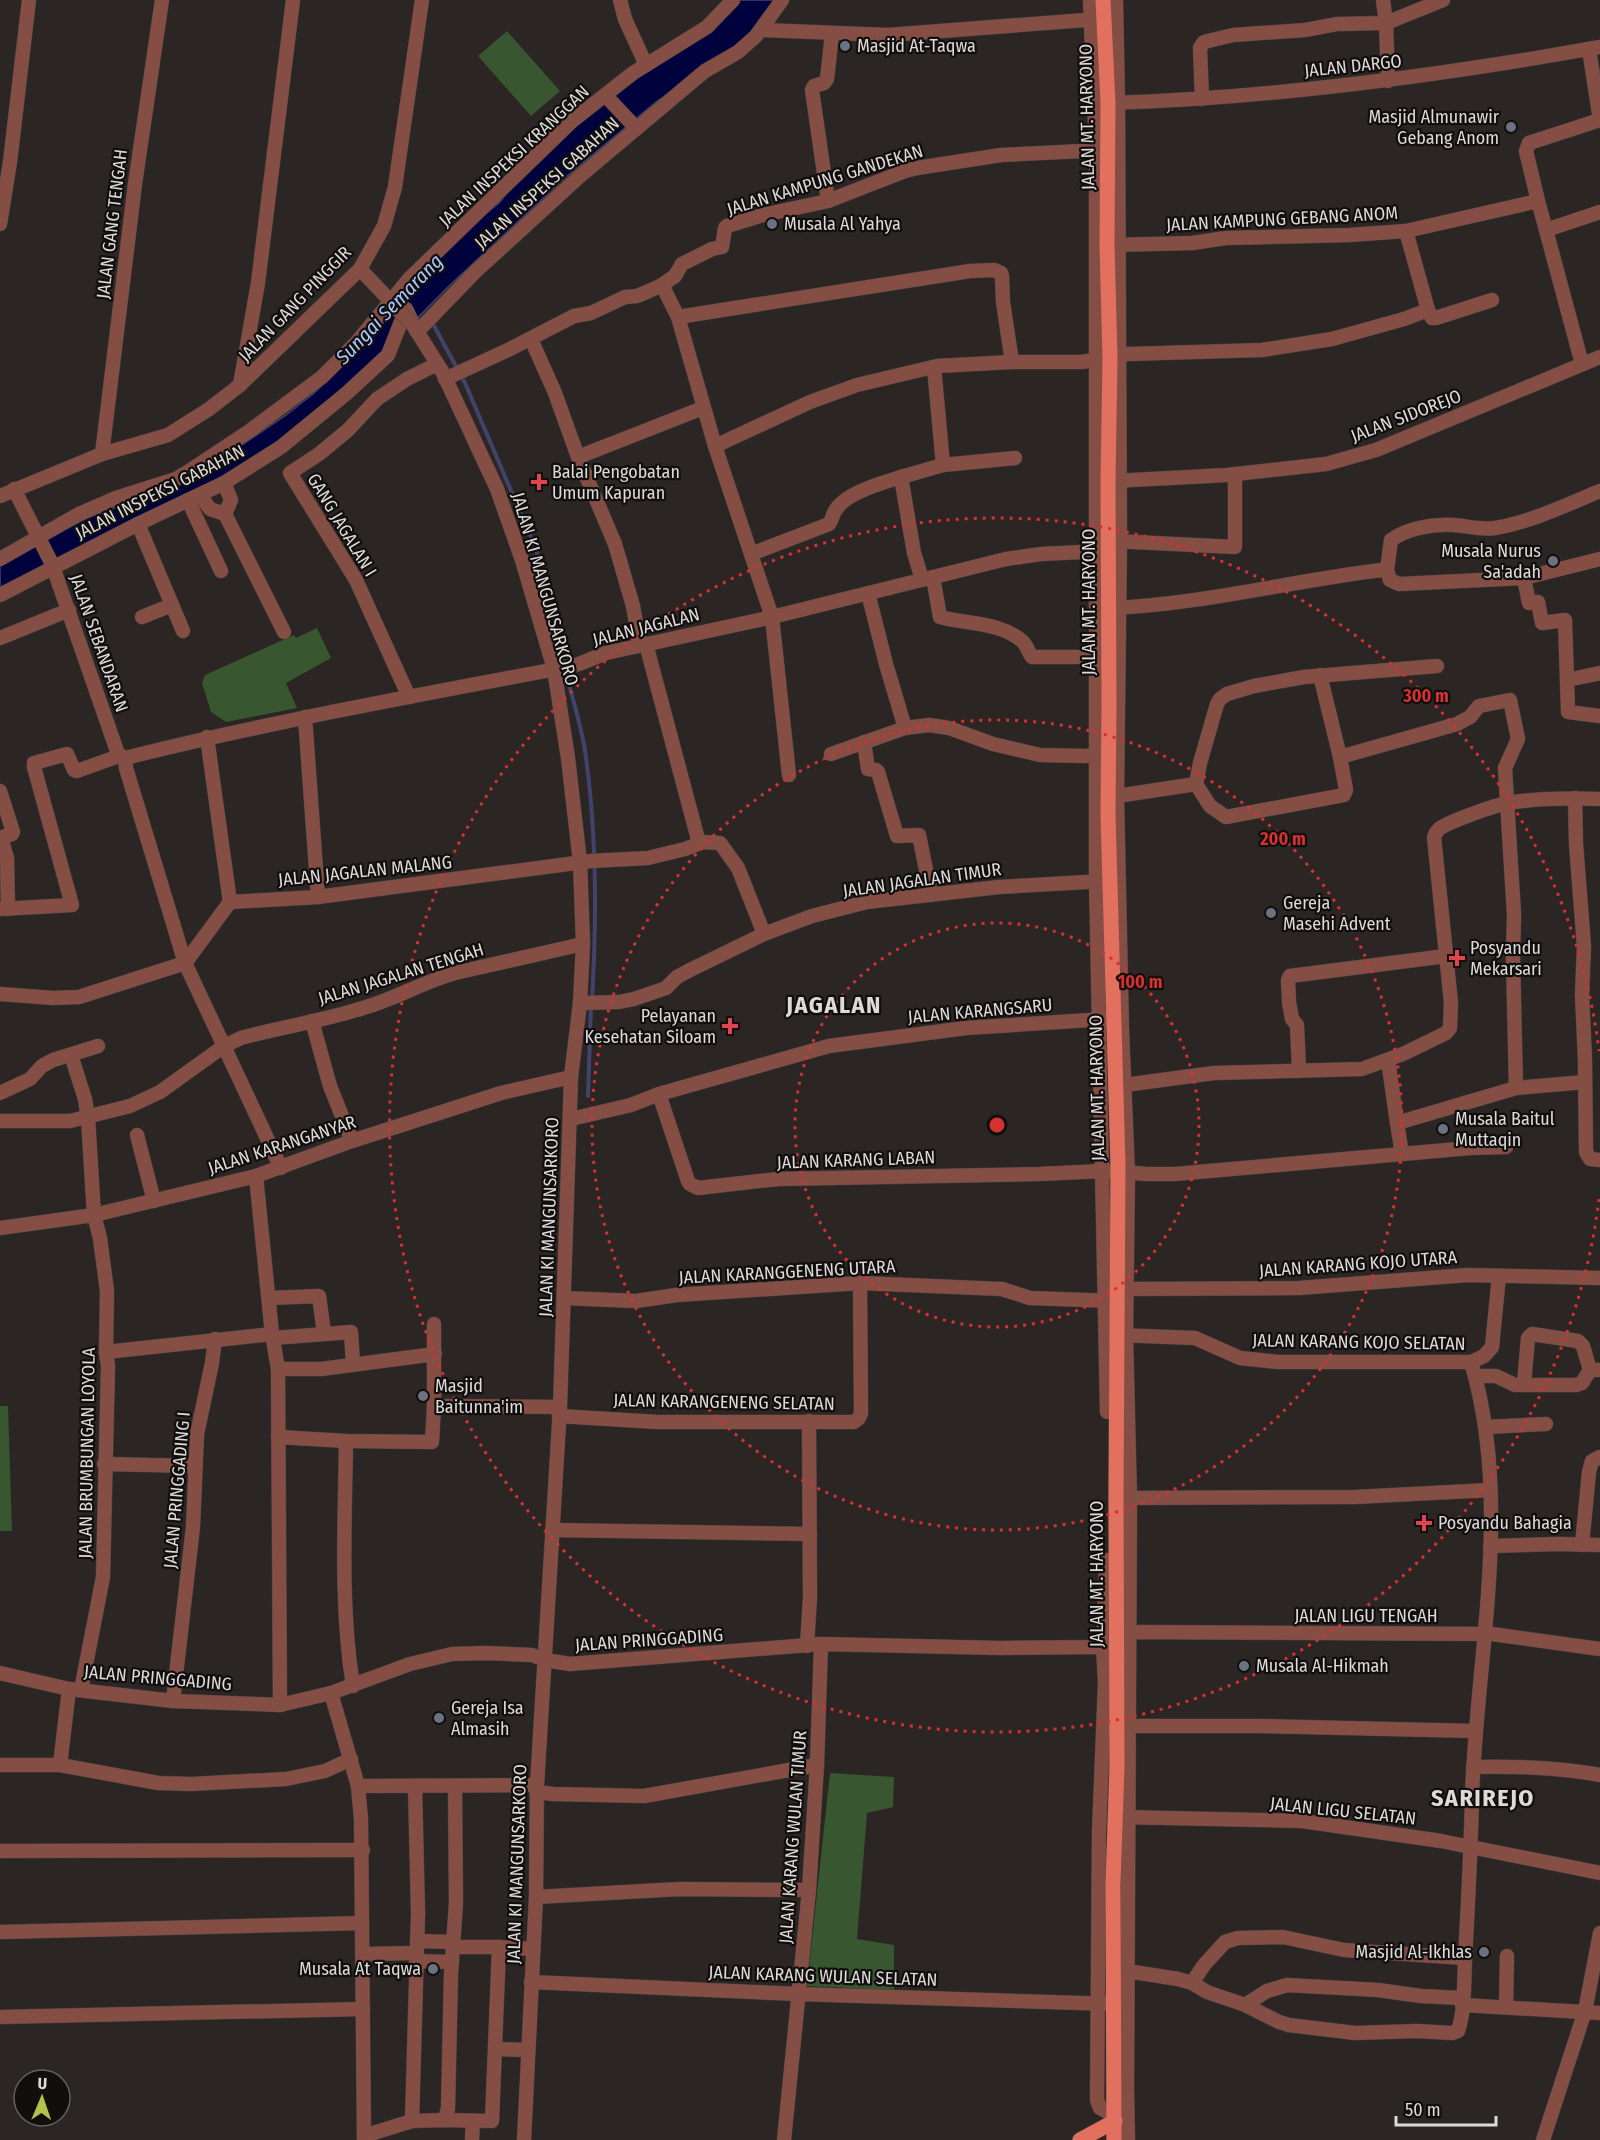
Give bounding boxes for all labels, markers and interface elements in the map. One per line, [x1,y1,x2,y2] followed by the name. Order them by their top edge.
[857,35,976,57] place label: Masjid At-Taqwa
[838,39,852,53] marker: Masjid At-Taqwa
[1075,44,1099,190] street label: JALAN MT. HARYONO
[1303,50,1403,82] street label: JALAN DARGO
[434,81,594,231] street label: JALAN INSPEKSI KRANGGAN
[1369,106,1500,149] place label: Masjid Almunawir Gebang Anom
[470,112,624,254] street label: JALAN INSPEKSI GABAHAN
[1504,120,1518,134] marker: Masjid Almunawir Gebang Anom
[724,140,926,220] street label: JALAN KAMPUNG GANDEKAN
[92,148,132,300] street label: JALAN GANG TENGAH
[1166,202,1398,236] street label: JALAN KAMPUNG GEBANG ANOM
[784,213,901,235] place label: Musala Al Yahya
[765,217,779,231] marker: Musala Al Yahya
[234,241,356,366] street label: JALAN GANG PINGGIR
[330,249,448,370] water label: Sungai Semarang
[1348,385,1464,447] street label: JALAN SIDOREJO
[72,440,248,544] street label: JALAN INSPEKSI GABAHAN
[552,461,680,504] place label: Balai Pengobatan Umum Kapuran
[303,469,381,581] street label: GANG JAGALAN I
[530,473,548,491] marker: Balai Pengobatan Umum Kapuran
[507,490,583,688] street label: JALAN KI MANGUNSARKORO
[1078,529,1100,675] street label: JALAN MT. HARYONO
[1441,540,1541,583] place label: Musala Nurus Sa'adah
[1546,554,1560,568] marker: Musala Nurus Sa'adah
[65,571,133,715] street label: JALAN SEBANDARAN
[590,603,702,651] street label: JALAN JAGALAN
[1402,685,1449,707] text: 300 m
[1259,828,1306,850] text: 200 m
[277,851,453,891] street label: JALAN JAGALAN MALANG
[841,858,1003,902] street label: JALAN JAGALAN TIMUR
[1283,892,1391,935] place label: Gereja Masehi Advent
[1264,906,1278,920] marker: Gereja Masehi Advent
[1470,937,1542,980] place label: Posyandu Mekarsari
[316,938,486,1010] street label: JALAN JAGALAN TENGAH
[1448,949,1466,967] marker: Posyandu Mekarsari
[1118,971,1162,993] text: 100 m
[785,991,882,1019] district label: JAGALAN
[907,994,1053,1028] street label: JALAN KARANGSARU
[585,1005,716,1048] place label: Pelayanan Kesehatan Siloam
[1085,1015,1109,1161] street label: JALAN MT. HARYONO
[721,1017,739,1035] marker: Pelayanan Kesehatan Siloam
[1455,1108,1555,1151] place label: Musala Baitul Muttaqin
[205,1111,359,1179] street label: JALAN KARANGANYAR
[987,1115,1007,1135] centre of rings
[535,1117,563,1317] street label: JALAN KI MANGUNSARKORO
[1436,1122,1450,1136] marker: Musala Baitul Muttaqin
[777,1146,935,1174] street label: JALAN KARANG LABAN
[1258,1246,1458,1282] street label: JALAN KARANG KOJO UTARA
[678,1255,896,1289] street label: JALAN KARANGGENENG UTARA
[1252,1329,1466,1355] street label: JALAN KARANG KOJO SELATAN
[74,1347,100,1559] street label: JALAN BRUMBUNGAN LOYOLA
[435,1375,523,1418] place label: Masjid Baitunna'im
[416,1389,430,1403] marker: Masjid Baitunna'im
[613,1389,835,1415] street label: JALAN KARANGENENG SELATAN
[159,1411,195,1569] street label: JALAN PRINGGADING I
[1086,1501,1108,1647] street label: JALAN MT. HARYONO
[1438,1512,1572,1534] place label: Posyandu Bahagia
[1415,1514,1433,1532] marker: Posyandu Bahagia
[1294,1605,1438,1627] street label: JALAN LIGU TENGAH
[574,1624,724,1656] street label: JALAN PRINGGADING
[1256,1655,1389,1677] place label: Musala Al-Hikmah
[1237,1659,1251,1673] marker: Musala Al-Hikmah
[83,1661,233,1695] street label: JALAN PRINGGADING
[451,1697,524,1740] place label: Gereja Isa Almasih
[432,1711,446,1725] marker: Gereja Isa Almasih
[775,1729,811,1944] street label: JALAN KARANG WULAN TIMUR
[503,1764,531,1964] street label: JALAN KI MANGUNSARKORO
[1431,1784,1535,1812] district label: SARIREJO
[1269,1792,1417,1830] street label: JALAN LIGU SELATAN
[1356,1941,1472,1963] place label: Masjid Al-Ikhlas
[1477,1945,1491,1959] marker: Masjid Al-Ikhlas
[299,1958,421,1980] place label: Musala At Taqwa
[708,1961,938,1991] street label: JALAN KARANG WULAN SELATAN
[426,1962,440,1976] marker: Musala At Taqwa
[12,2068,72,2128] north arrow
[37,2074,48,2093] text: U
[1396,2089,1496,2127] scale bar
[1405,2099,1441,2121] text: 50 m

